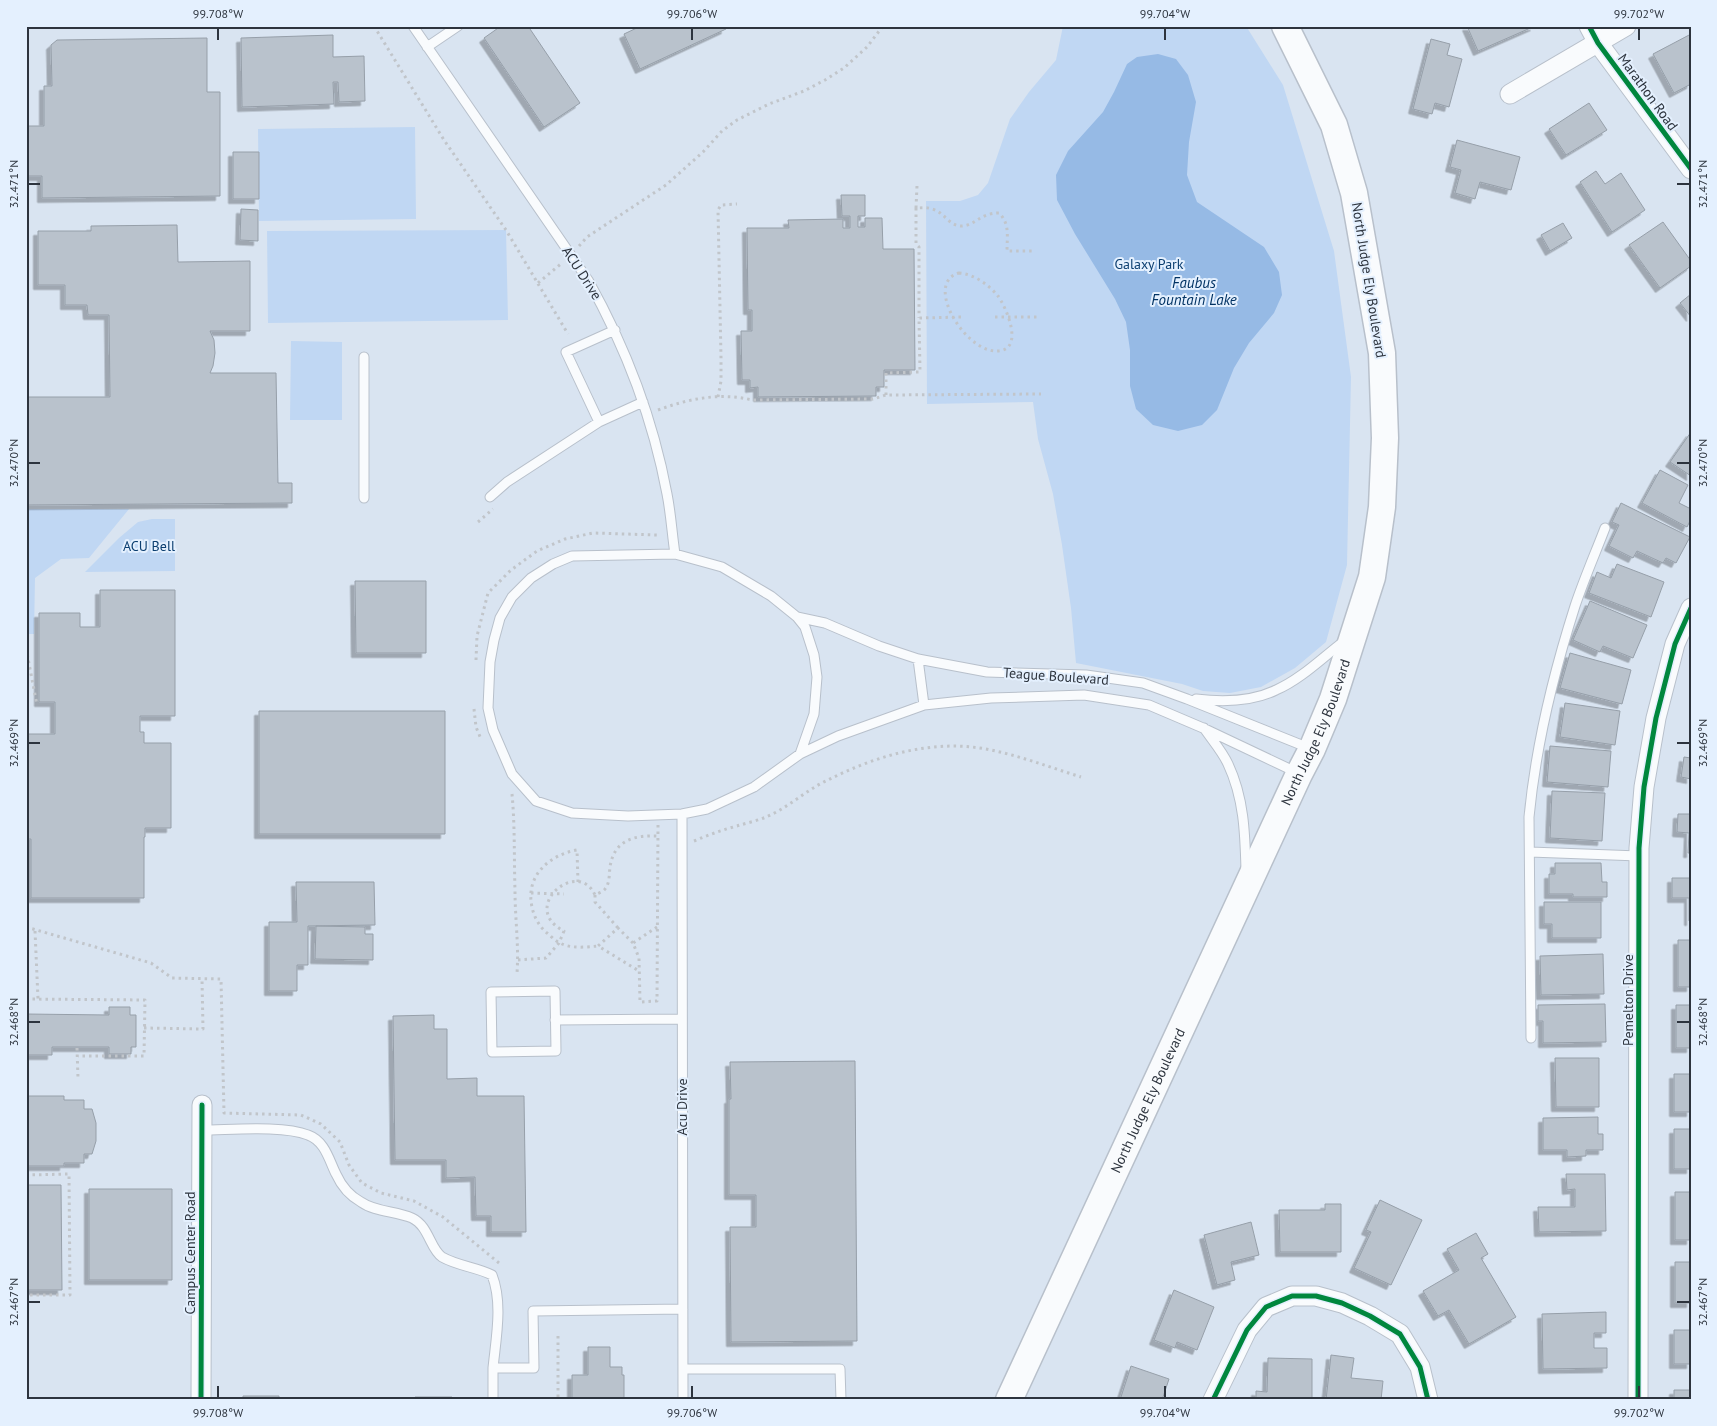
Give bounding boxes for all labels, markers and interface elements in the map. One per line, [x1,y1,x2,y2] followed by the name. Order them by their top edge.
[193,6,243,21] text: 99.708°W
[667,6,717,21] text: 99.706°W
[1140,6,1190,21] text: 99.704°W
[1614,6,1664,21] text: 99.702°W
[1614,50,1682,134] street label: Marathon Road
[6,160,21,208] text: 32.471°N
[1695,160,1710,208] text: 32.471°N
[1348,201,1390,359] street label: North Judge Ely Boulevard
[558,243,606,303] street label: ACU Drive
[1114,255,1184,273] park label: Galaxy Park
[1151,273,1237,309] water label: Faubus Fountain Lake
[6,439,21,487] text: 32.470°N
[1695,439,1710,487] text: 32.470°N
[123,537,175,555] park label: ACU Bell
[1277,657,1354,808] street label: North Judge Ely Boulevard
[1002,663,1110,689] street label: Teague Boulevard
[6,719,21,767] text: 32.469°N
[1695,719,1710,767] text: 32.469°N
[1619,954,1637,1046] street label: Pemelton Drive
[6,998,21,1046] text: 32.468°N
[1695,998,1710,1046] text: 32.468°N
[1106,1025,1189,1176] street label: North Judge Ely Boulevard
[673,1079,691,1135] street label: Acu Drive
[181,1192,199,1314] street label: Campus Center Road
[6,1278,21,1326] text: 32.467°N
[1695,1278,1710,1326] text: 32.467°N
[193,1405,243,1420] text: 99.708°W
[667,1405,717,1420] text: 99.706°W
[1140,1405,1190,1420] text: 99.704°W
[1614,1405,1664,1420] text: 99.702°W

